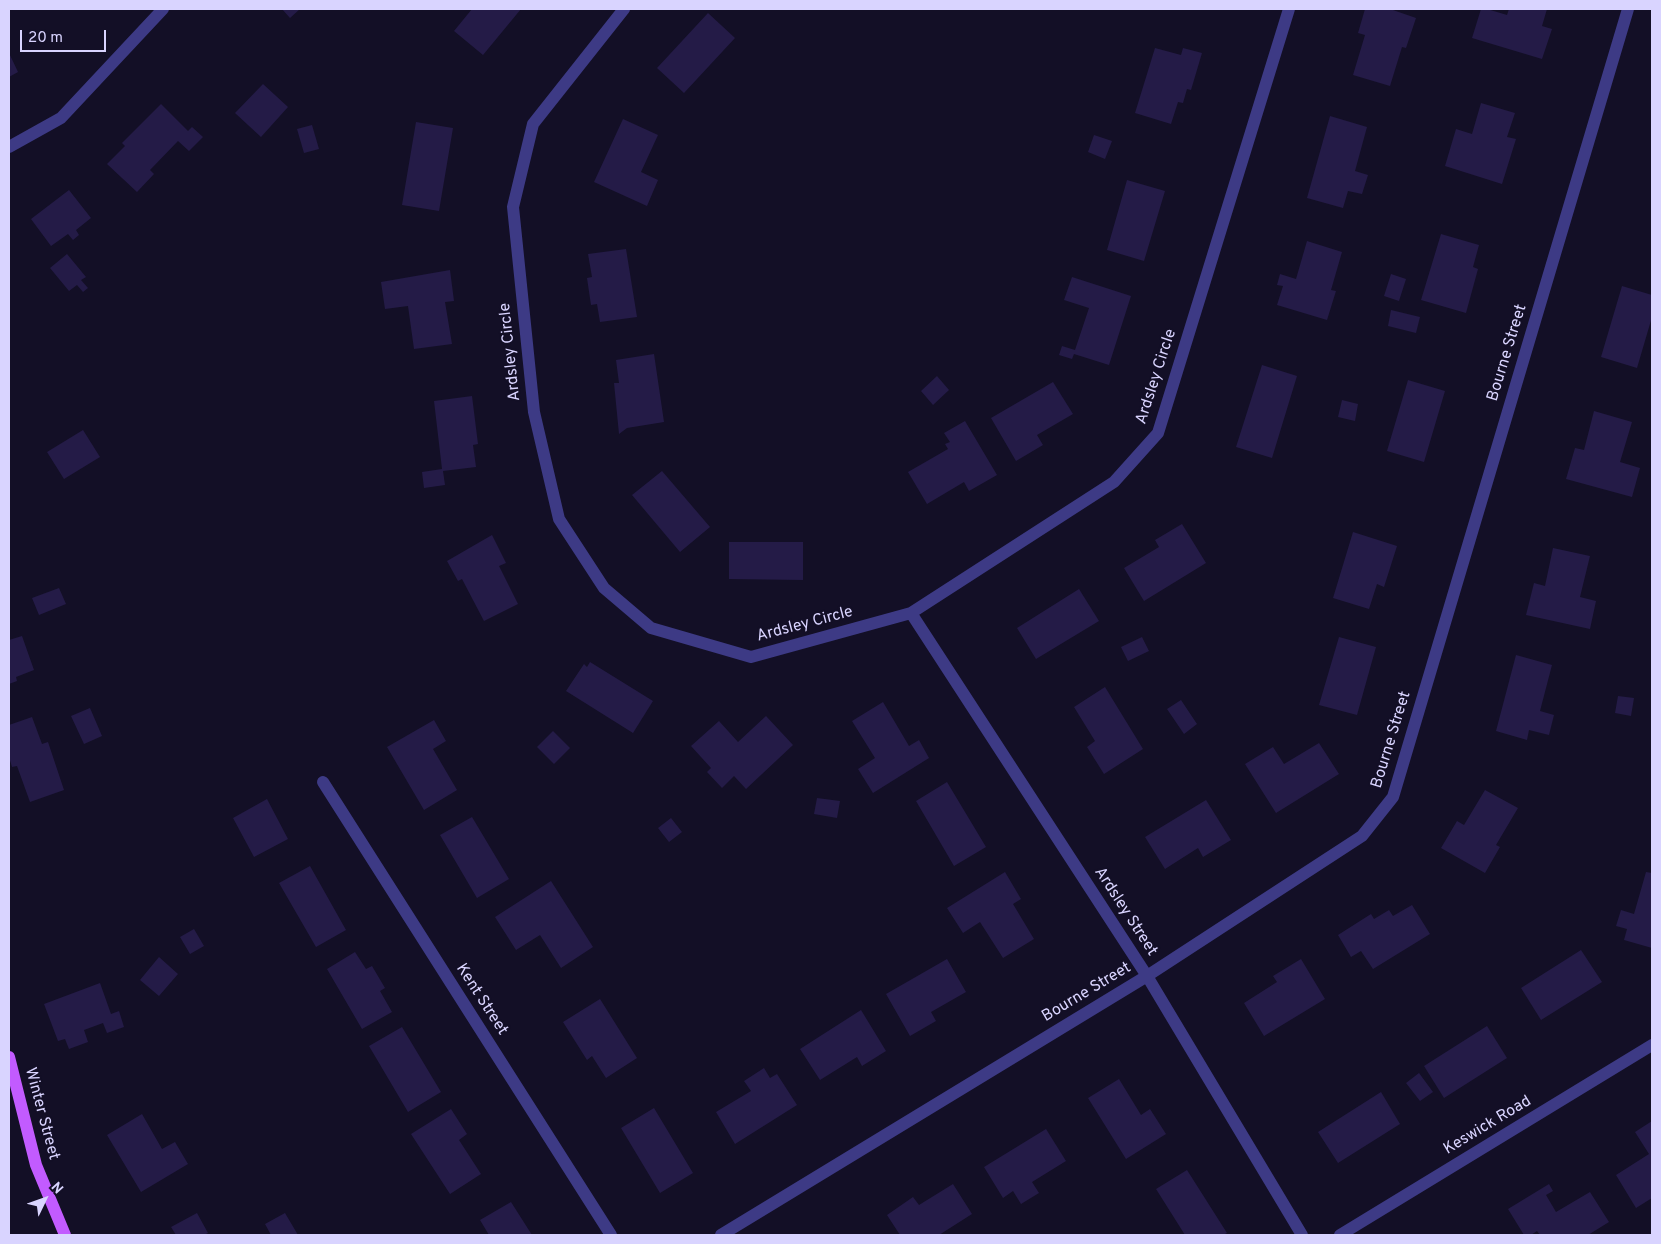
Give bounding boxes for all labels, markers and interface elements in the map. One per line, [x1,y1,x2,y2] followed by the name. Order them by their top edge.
[22,20,109,52] scale bar
[28,29,63,48] text: 20 m
[496,302,526,402] street label: Ardsley Circle
[1484,302,1532,404] street label: Bourne Street
[1133,327,1181,427] street label: Ardsley Circle
[755,603,855,647] street label: Ardsley Circle
[1368,689,1416,791] street label: Bourne Street
[1089,864,1161,960] street label: Ardsley Street
[1039,959,1135,1027] street label: Bourne Street
[451,961,511,1039] street label: Kent Street
[19,1066,63,1162] street label: Winter Street
[1441,1092,1535,1160] street label: Keswick Road
[20,1174,70,1224] north arrow
[47,1179,66,1198] text: N

